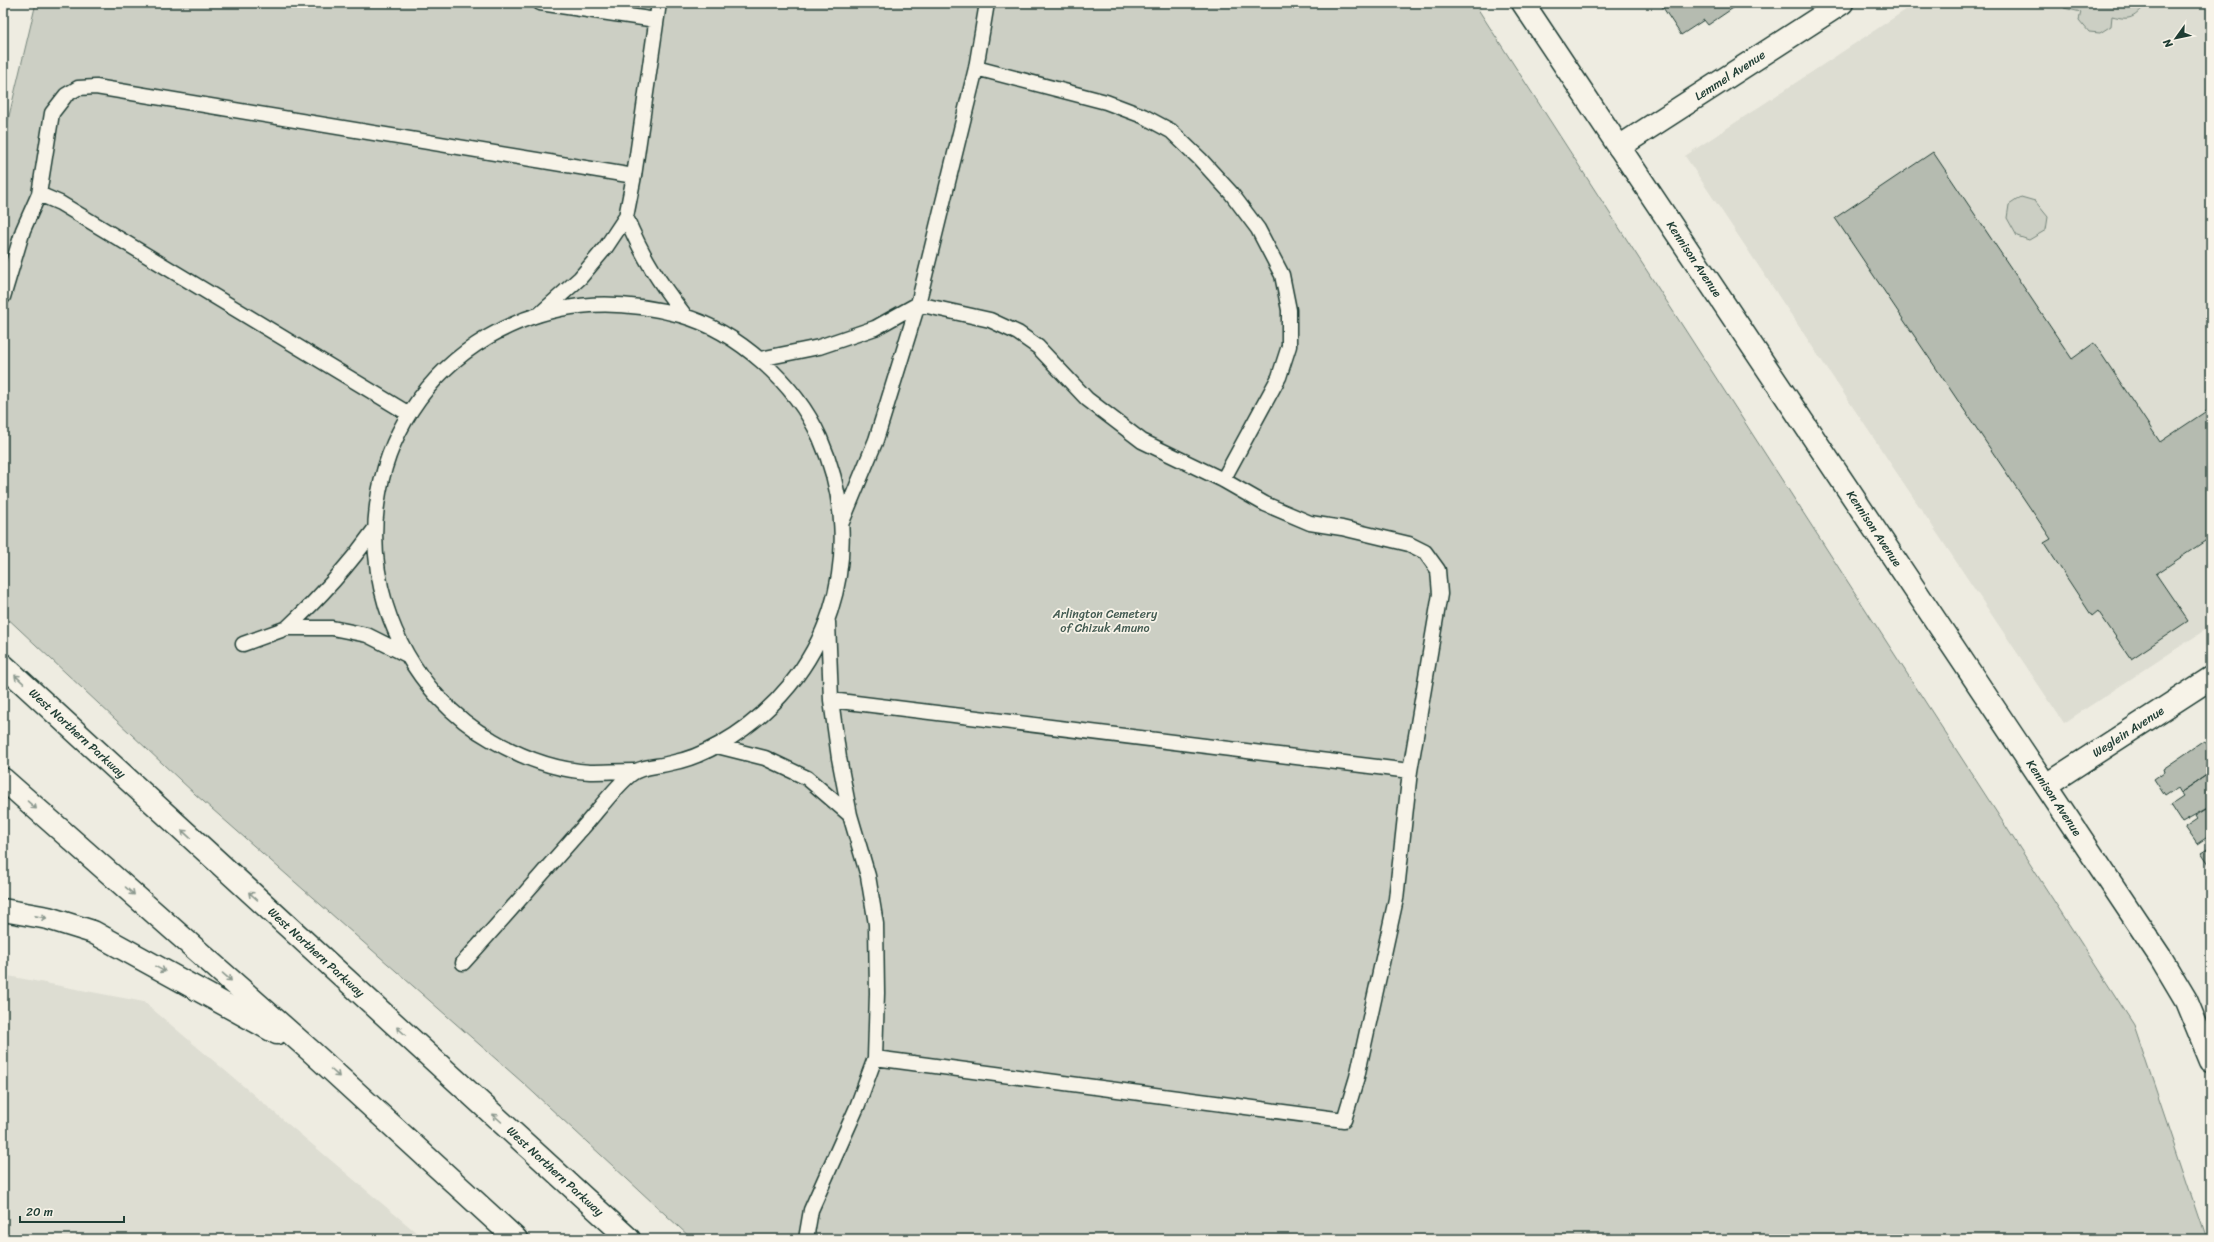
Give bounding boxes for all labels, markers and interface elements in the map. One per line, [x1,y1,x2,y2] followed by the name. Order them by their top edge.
[2156,18,2196,58] north arrow
[2158,34,2179,52] text: N
[1690,44,1770,107] street label: Lemmel Avenue
[1660,216,1728,302] street label: Kennison Avenue
[1840,486,1908,572] street label: Kennison Avenue
[1052,603,1158,639] park label: Arlington Cemetery of Chizuk Amuno
[14,675,24,684] one-way arrow
[24,683,132,784] street label: West Northern Parkway
[2088,700,2169,763] street label: Weglein Avenue
[2020,755,2088,841] street label: Kennison Avenue
[27,801,37,810] one-way arrow
[182,830,192,839] one-way arrow
[124,887,135,896] one-way arrow
[248,891,259,900] one-way arrow
[262,902,371,1003] street label: West Northern Parkway
[34,913,47,921] one-way arrow
[154,965,166,973] one-way arrow
[222,973,232,982] one-way arrow
[396,1026,406,1035] one-way arrow
[329,1068,339,1077] one-way arrow
[492,1114,502,1123] one-way arrow
[501,1121,609,1222] street label: West Northern Parkway
[20,1198,124,1224] scale bar
[26,1201,53,1223] text: 20 m

